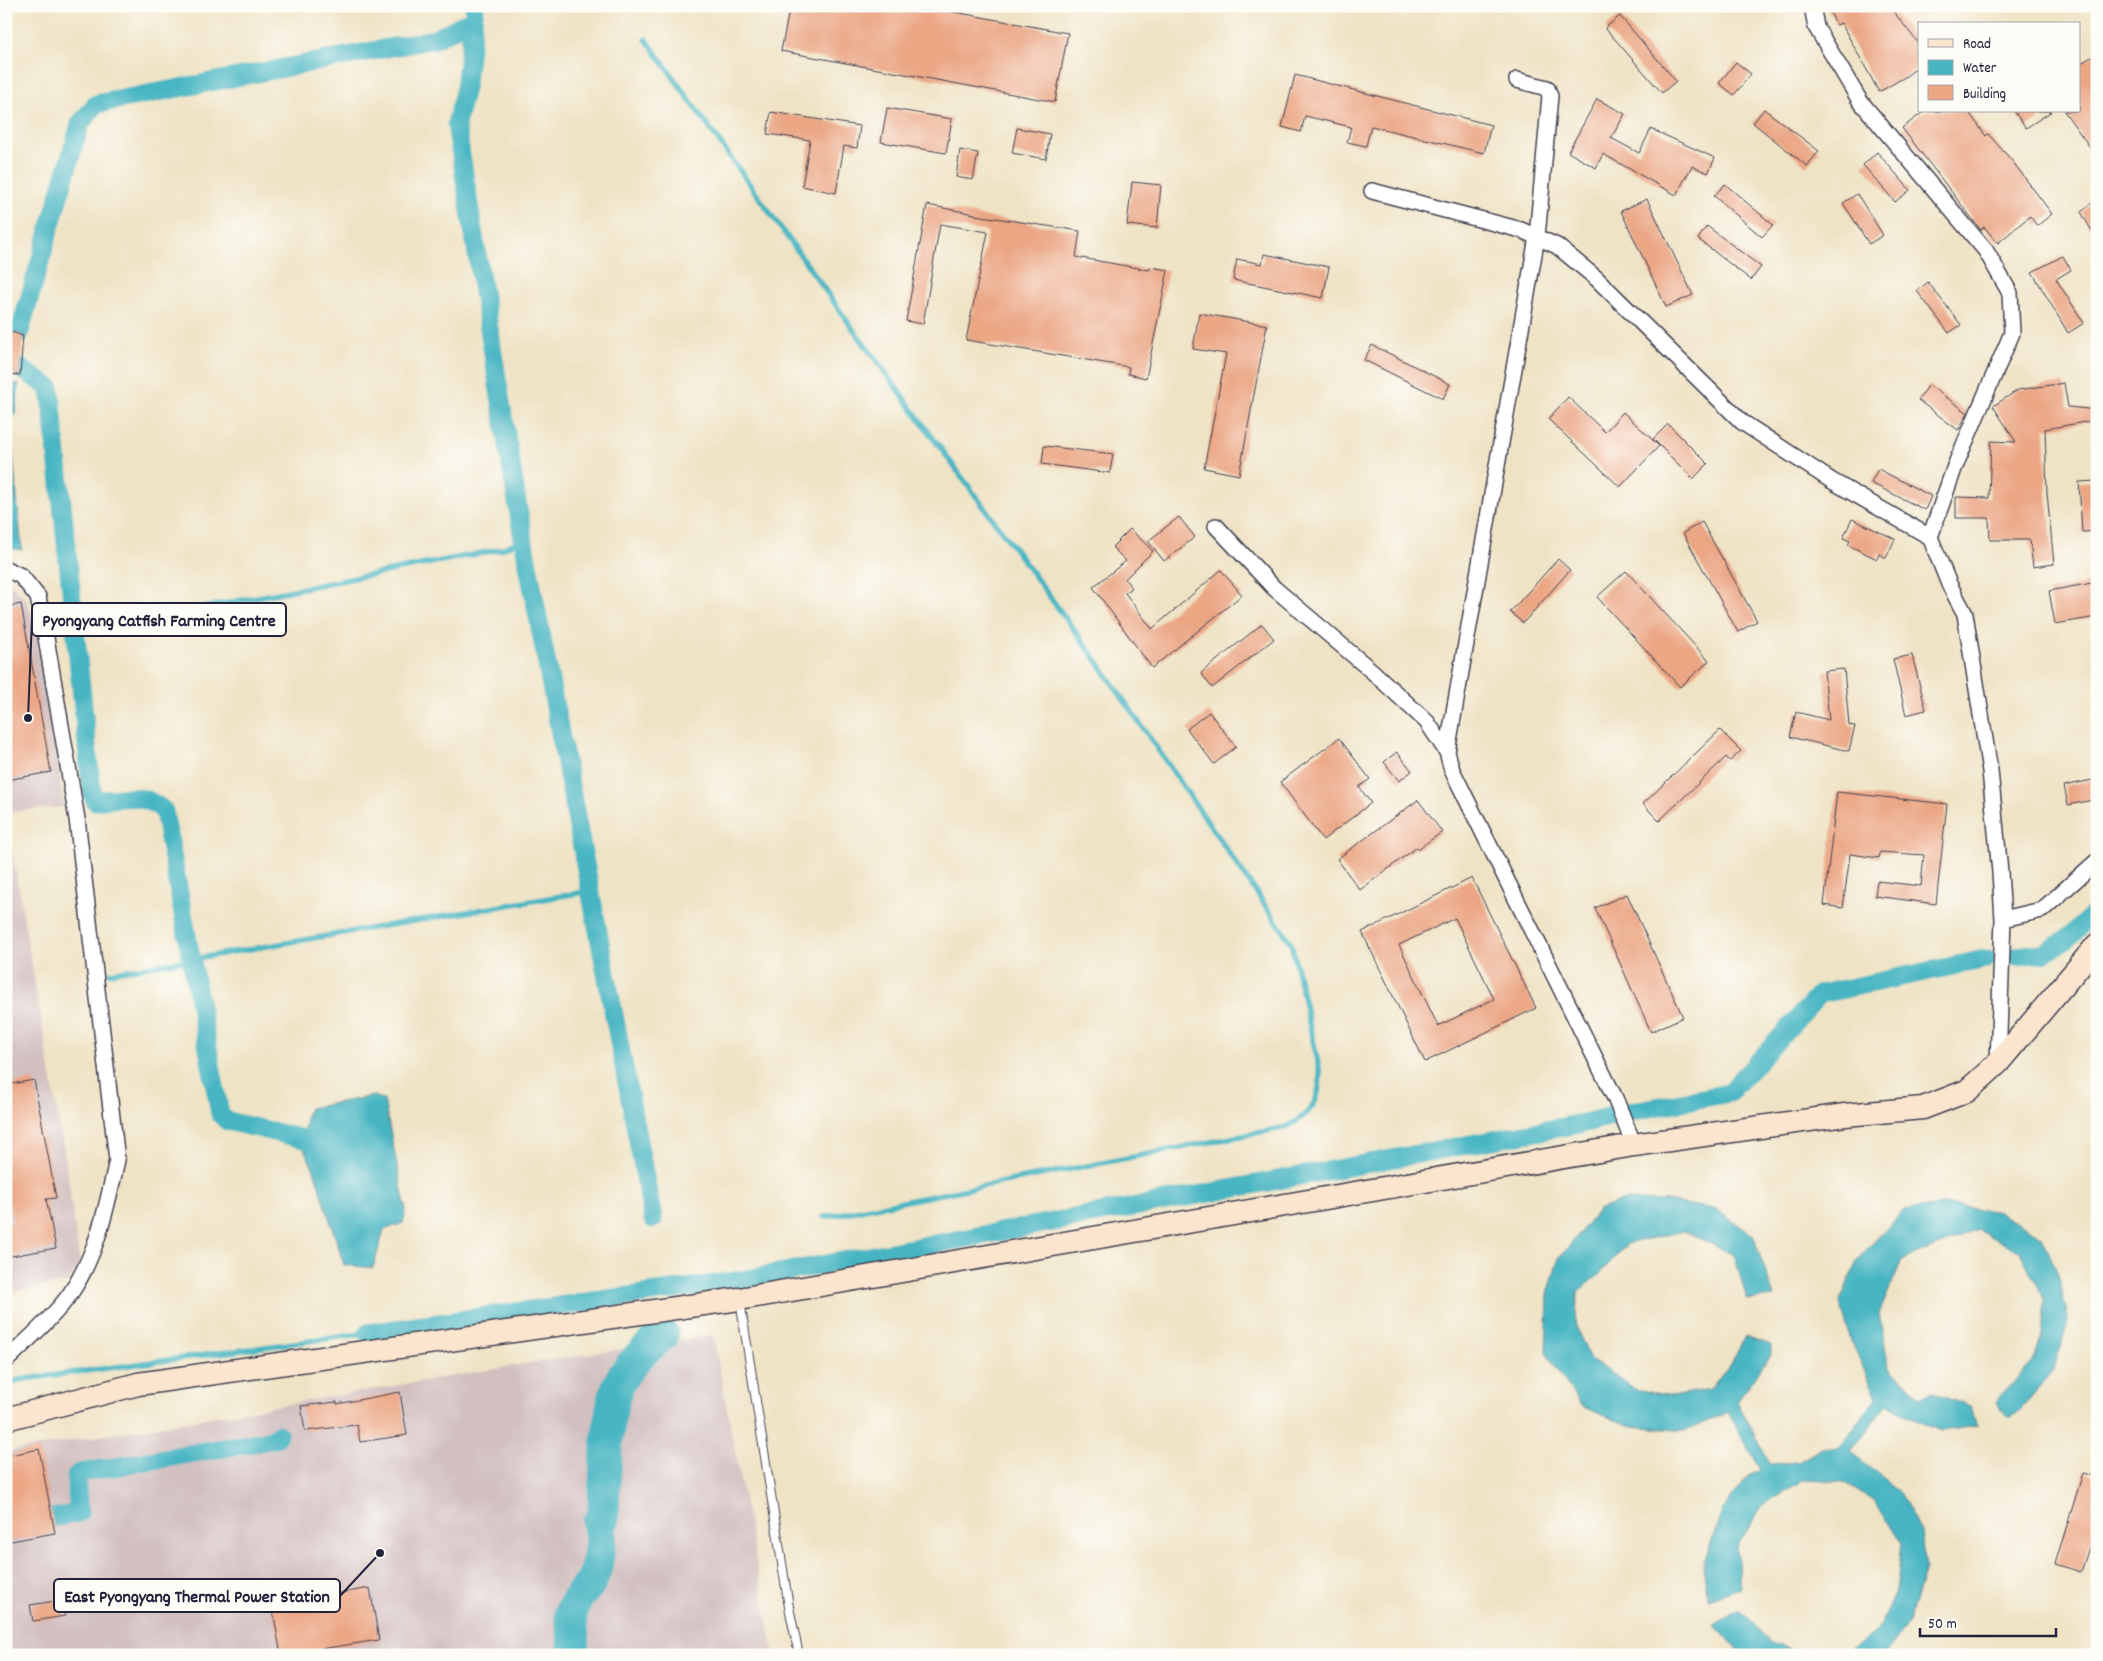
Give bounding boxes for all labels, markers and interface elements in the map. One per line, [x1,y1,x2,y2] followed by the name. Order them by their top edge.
[1918,22,2080,112] legend
[1963,34,1991,56] text: Road
[1963,58,1997,80] text: Water
[1963,84,2006,106] text: Building
[32,603,286,636] callout: Pyongyang Catfish Farming Centre
[42,610,276,635] text: Pyongyang Catfish Farming Centre
[54,1579,340,1612] callout: East Pyongyang Thermal Power Station
[64,1586,330,1611] text: East Pyongyang Thermal Power Station
[1920,1606,2057,1638] scale bar
[1928,1614,1957,1636] text: 50 m

